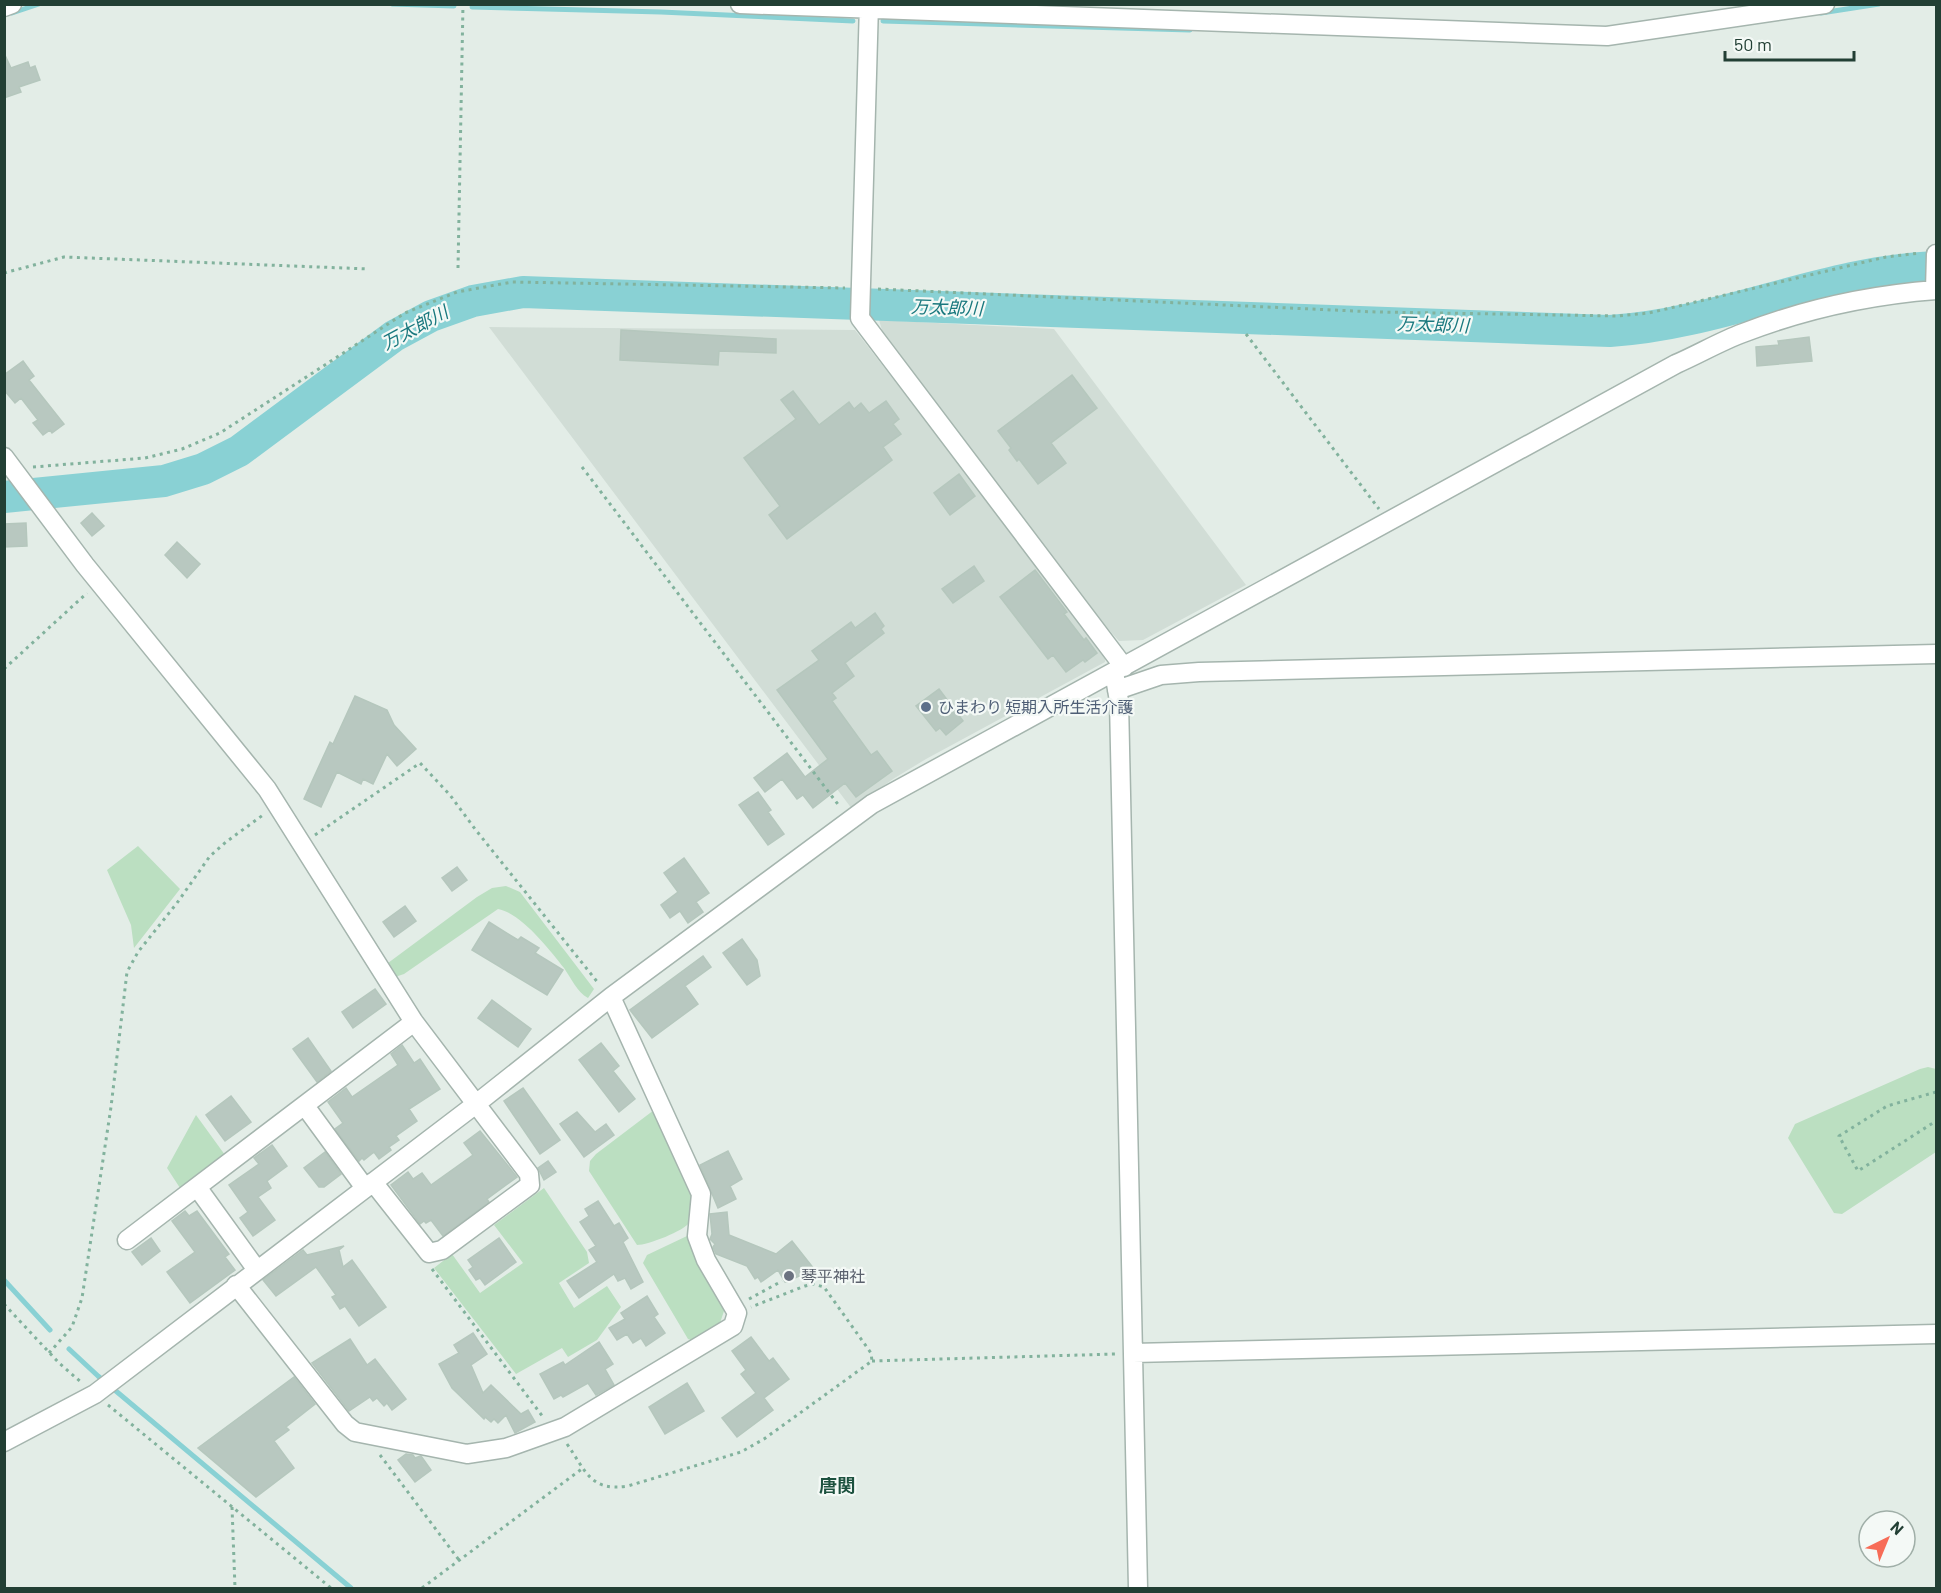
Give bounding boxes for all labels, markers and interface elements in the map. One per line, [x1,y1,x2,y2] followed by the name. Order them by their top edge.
[1725,24,1854,62] scale bar
[1734,33,1772,55] text: 50 m
[911,295,985,319] water label: 万太郎川
[378,300,453,354] water label: 万太郎川
[1397,312,1471,336] water label: 万太郎川
[938,697,1133,716] place label: ひまわり 短期入所生活介護
[919,700,933,714] marker: ひまわり 短期入所生活介護
[801,1266,865,1285] place label: 琴平神社
[782,1269,796,1283] marker: 琴平神社
[819,1474,855,1496] district label: 唐関
[1857,1509,1917,1569] north arrow
[1887,1517,1908,1538] text: N

